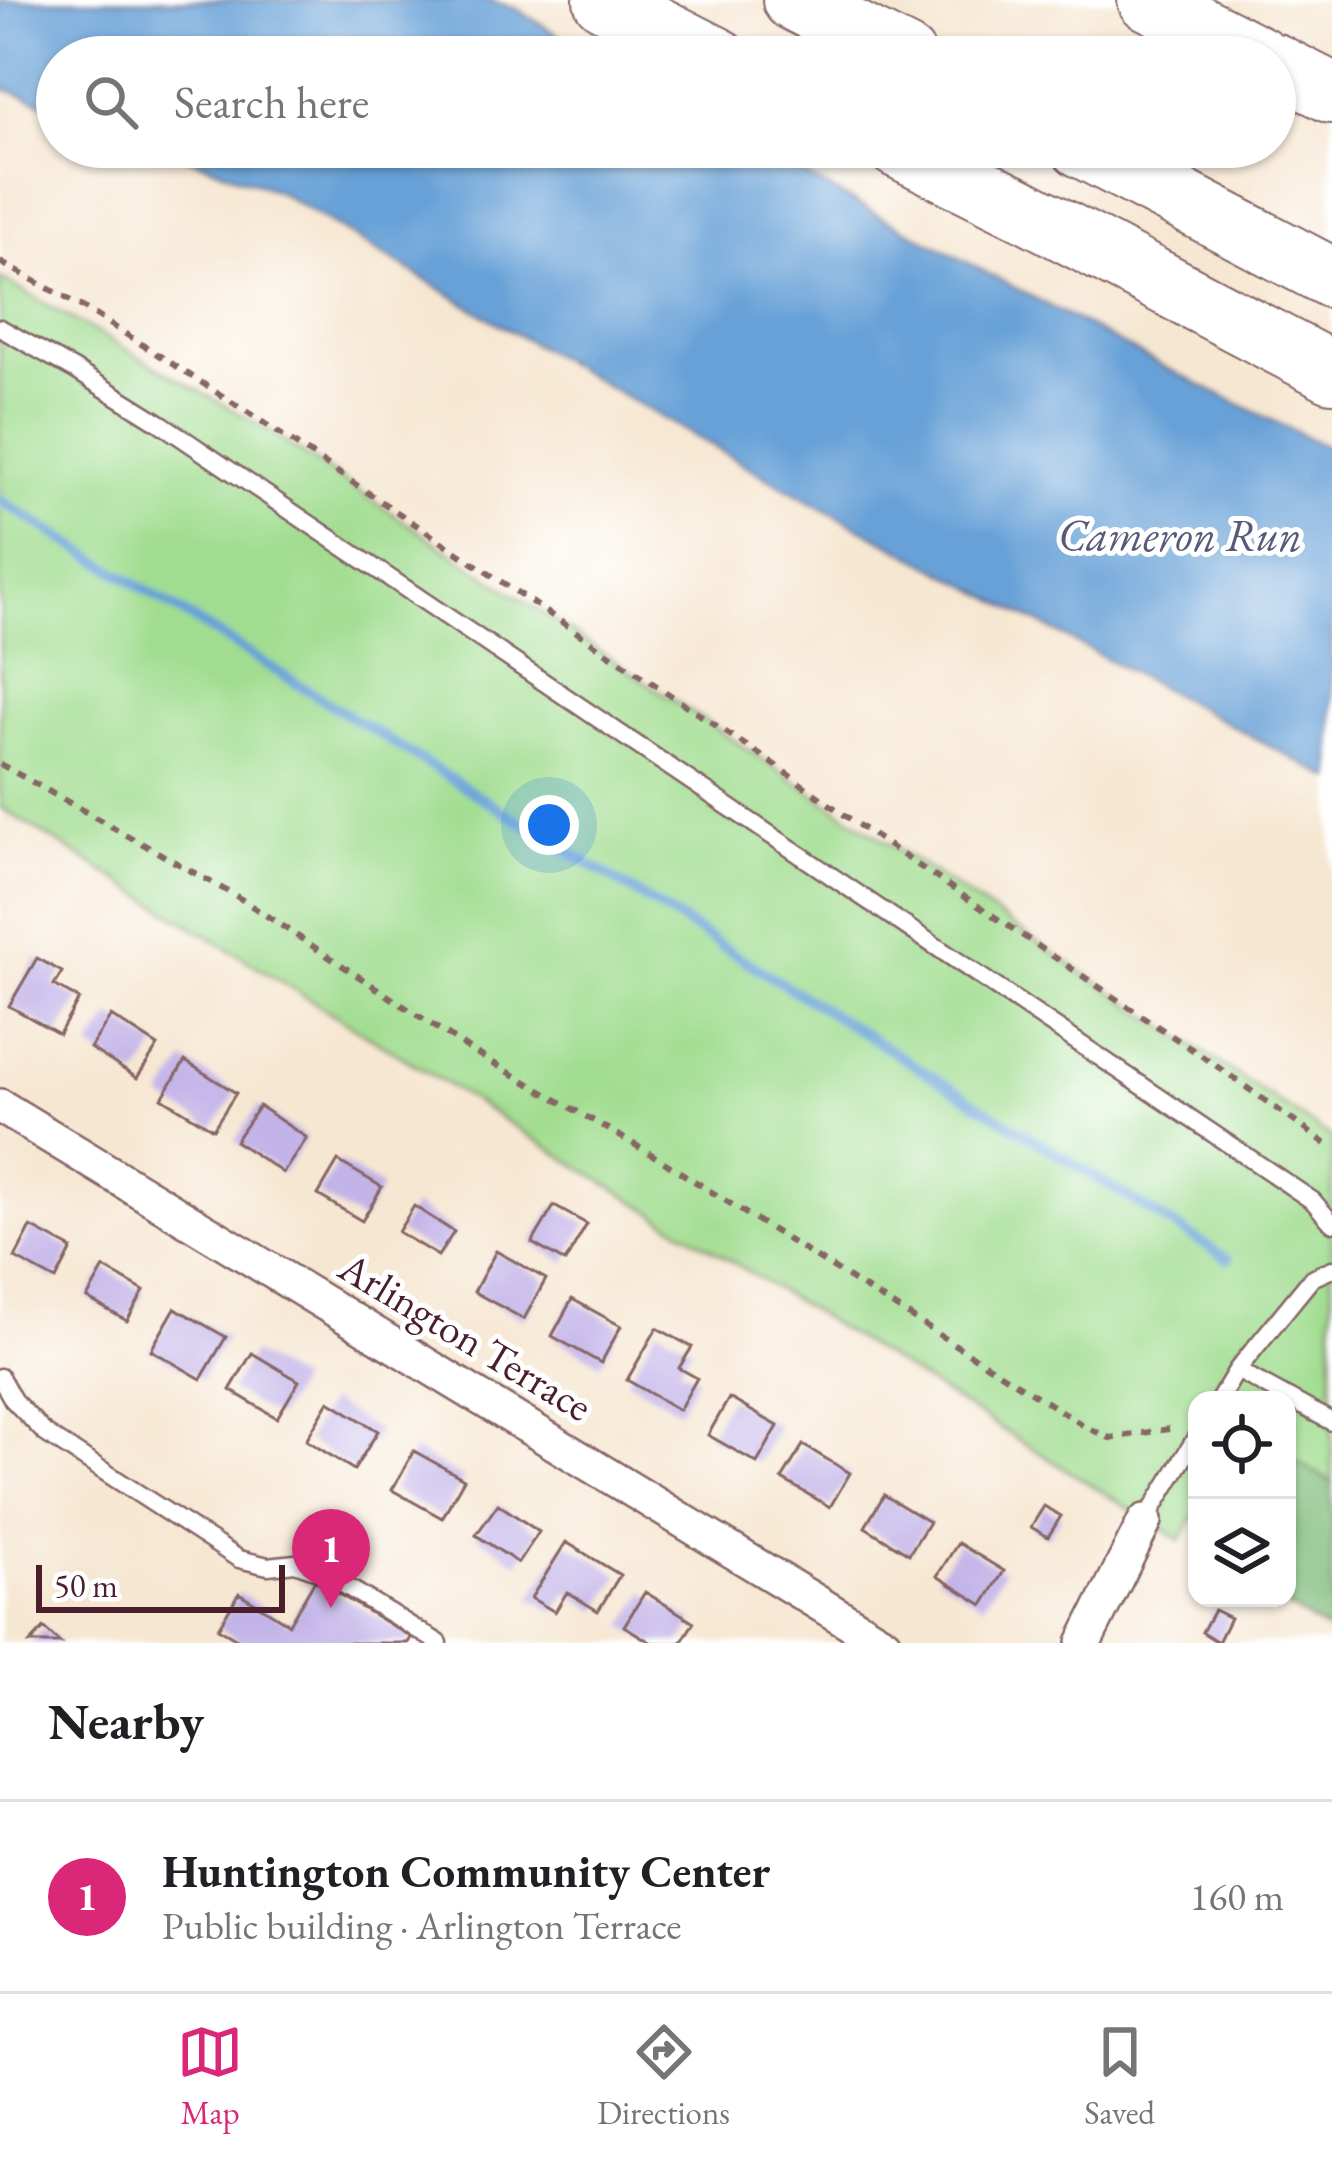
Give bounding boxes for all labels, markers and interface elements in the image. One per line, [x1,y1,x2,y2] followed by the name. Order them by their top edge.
[36,36,1296,168] search box
[78,69,144,135] icon: search
[174,73,369,131] text: Search here
[1058,506,1302,564] water label: Cameron Run
[519,795,579,855] your location
[328,1239,602,1434] street label: Arlington Terrace
[1188,1391,1296,1607] map controls
[1188,1391,1296,1499] button: locate
[1188,1499,1296,1607] button: layers
[292,1509,370,1608] pin: 1
[36,1559,285,1612] scale bar
[54,1564,118,1607] text: 50 m
[48,1688,204,1754] text: Nearby
[162,1842,770,1900] text: Huntington Community Center
[77,1871,97,1922] text: 1
[1190,1871,1284,1922] text: 160 m
[162,1900,682,1951] text: Public building · Arlington Terrace
[177,2019,243,2134] tab: Map
[597,2019,730,2134] tab: Directions
[1084,2019,1155,2134] tab: Saved

